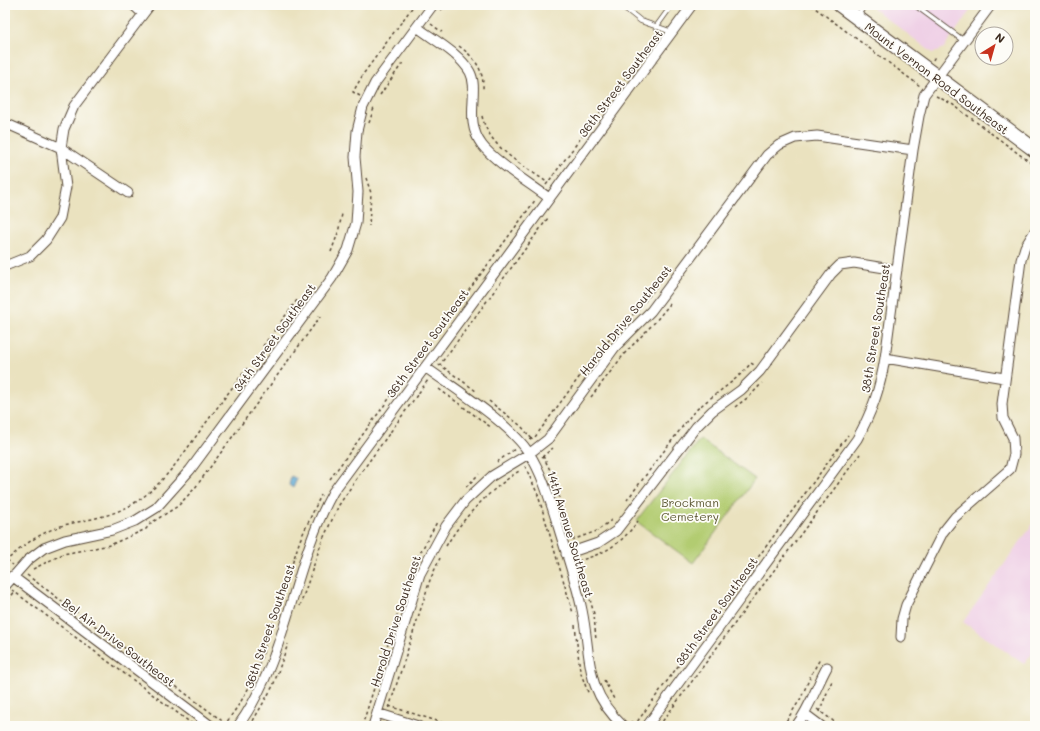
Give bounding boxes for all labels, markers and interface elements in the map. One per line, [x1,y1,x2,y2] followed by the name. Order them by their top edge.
[862,18,1012,138] street label: Mount Vernon Road Southeast
[574,26,666,140] street label: 36th Street Southeast
[974,26,1014,66] north arrow
[992,29,1008,46] text: N
[575,261,675,379] street label: Harold Drive Southeast
[857,262,893,394] street label: 38th Street Southeast
[229,280,319,394] street label: 34th Street Southeast
[382,285,472,401] street label: 36th Street Southeast
[544,468,598,600] street label: 14th Avenue Southeast
[661,494,719,524] park label: Brockman Cemetery
[366,553,424,689] street label: Harold Drive Southeast
[671,553,761,669] street label: 38th Street Southeast
[240,562,298,690] street label: 36th Street Southeast
[59,594,179,690] street label: Bel Air Drive Southeast

